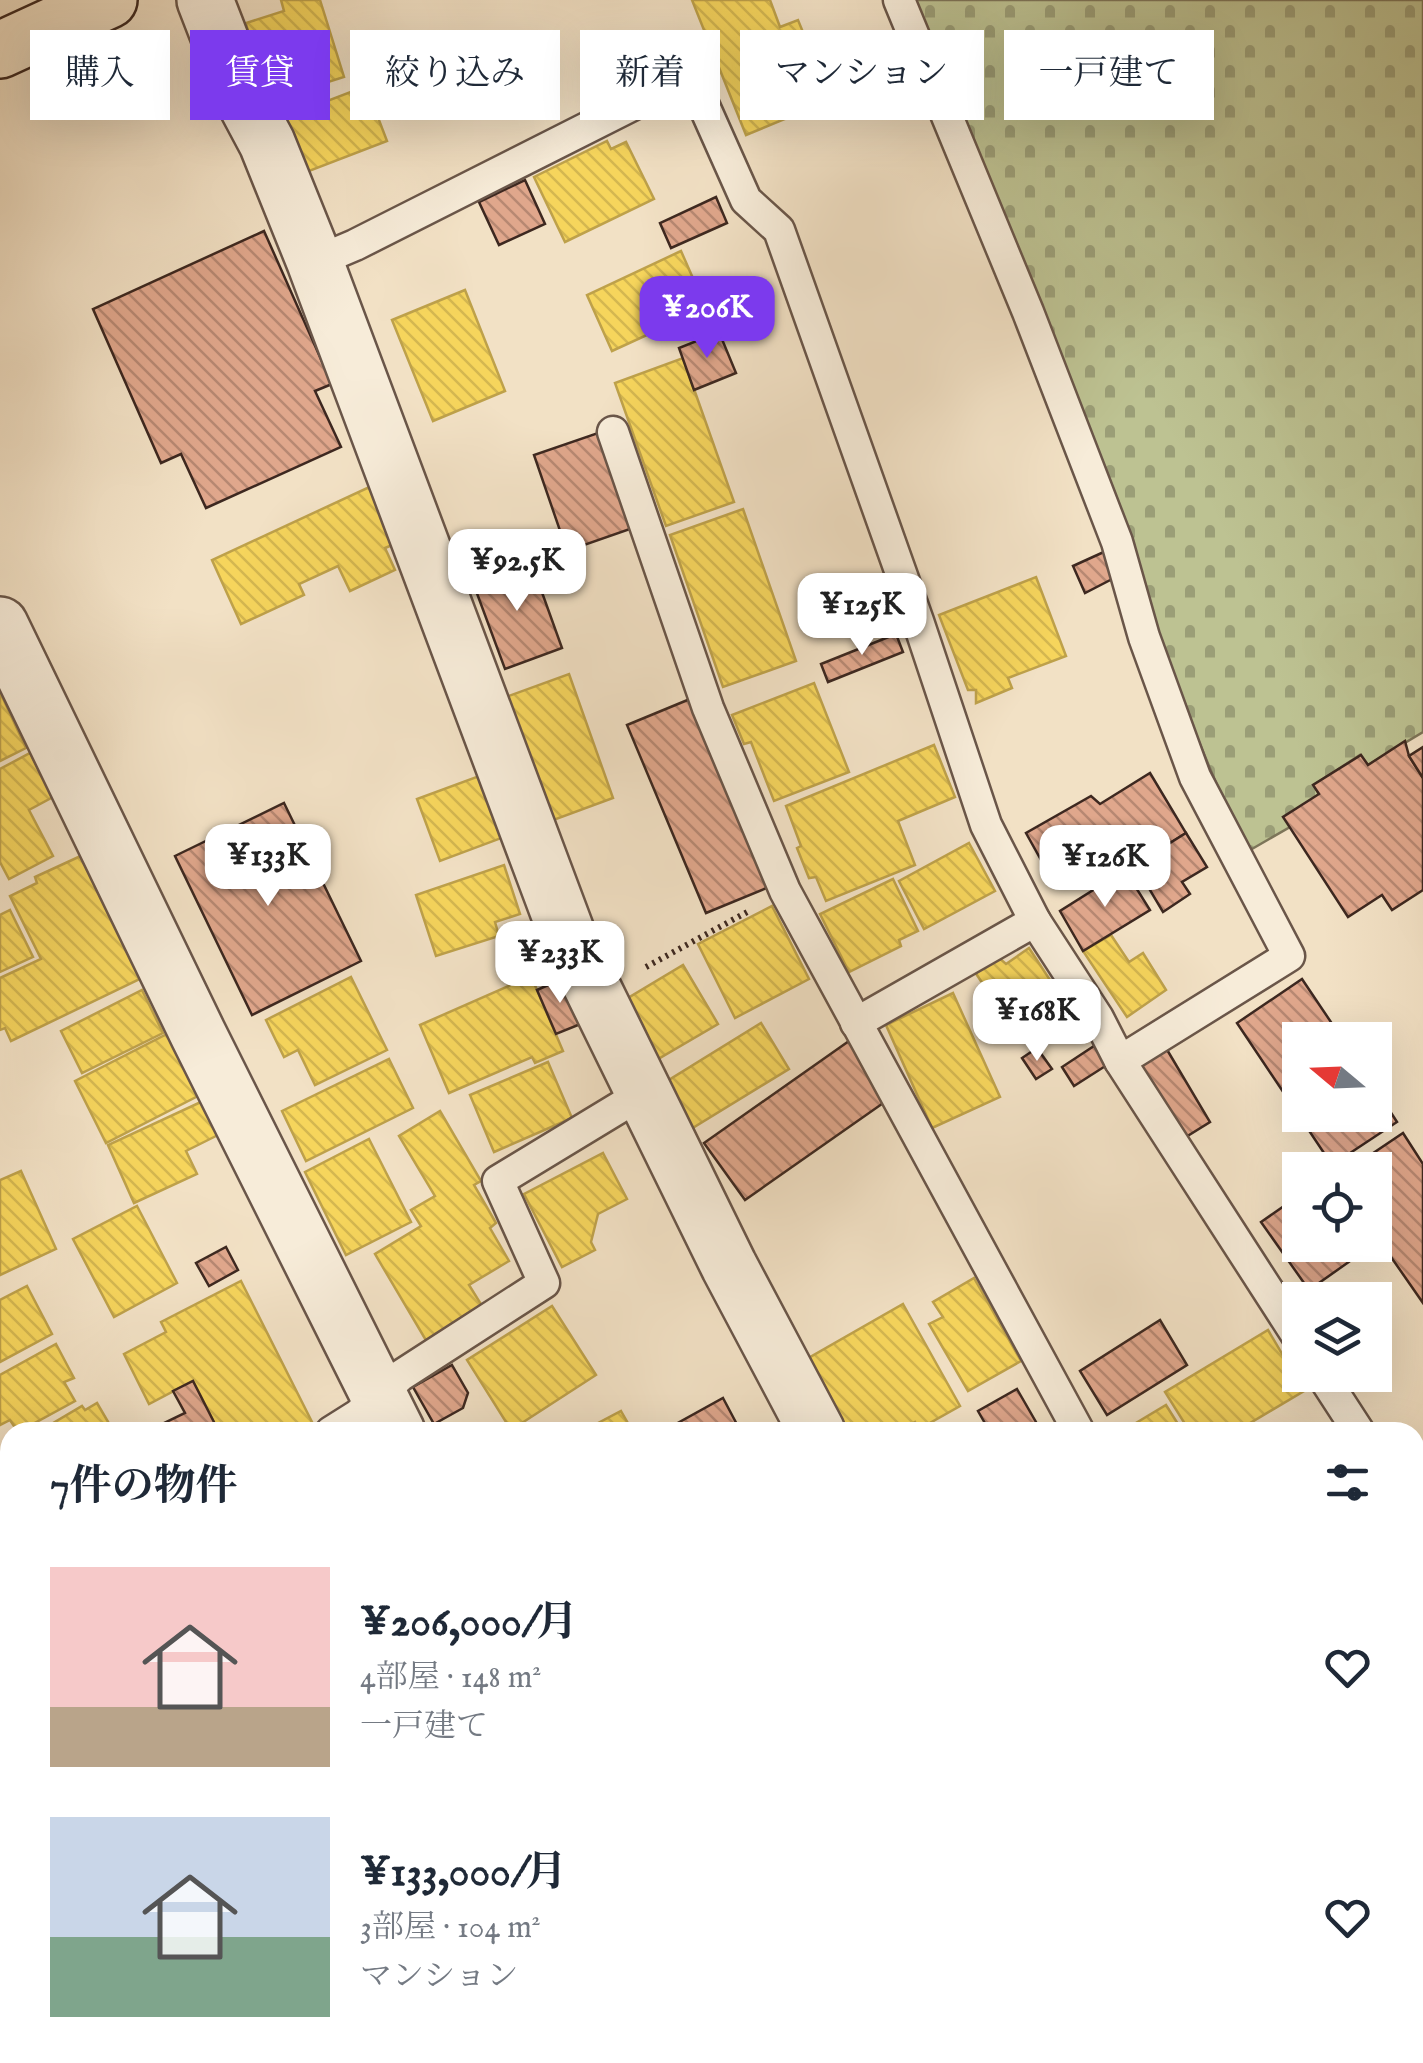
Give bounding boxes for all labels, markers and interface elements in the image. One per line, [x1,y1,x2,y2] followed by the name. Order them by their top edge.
[30,30,170,120] chip: 購入
[190,30,330,120] chip: 賃貸
[350,30,560,120] chip: 絞り込み
[580,30,720,120] chip: 新着
[740,30,984,120] chip: マンション
[1004,30,1214,120] chip: 一戸建て
[637,276,777,361] pin: ¥206K
[662,288,752,329] text: ¥206K
[436,529,598,614] pin: ¥92.5K
[470,541,564,582] text: ¥92.5K
[792,573,932,658] pin: ¥125K
[820,585,904,626] text: ¥125K
[198,824,338,909] pin: ¥133K
[1035,825,1175,910] pin: ¥126K
[227,836,309,877] text: ¥133K
[1062,837,1148,878] text: ¥126K
[490,921,630,1006] pin: ¥233K
[517,933,603,974] text: ¥233K
[967,979,1107,1064] pin: ¥168K
[995,991,1079,1032] text: ¥168K
[1282,1022,1392,1132] north arrow
[1282,1022,1392,1392] map controls
[1282,1152,1392,1262] button: locate
[1282,1282,1392,1392] button: layers
[1320,1455,1375,1510] icon: filters
[50,1461,238,1514] text: 7件の物件
[360,1597,578,1650] text: ¥206,000/月
[130,1607,250,1727] icon: home
[1320,1640,1375,1695] icon: heart
[360,1658,542,1699] text: 4部屋 · 148 m²
[360,1707,488,1748] text: 一戸建て
[360,1847,567,1900] text: ¥133,000/月
[130,1857,250,1977] icon: home
[1320,1890,1375,1945] icon: heart
[360,1908,541,1949] text: 3部屋 · 104 m²
[360,1957,519,1998] text: マンション

